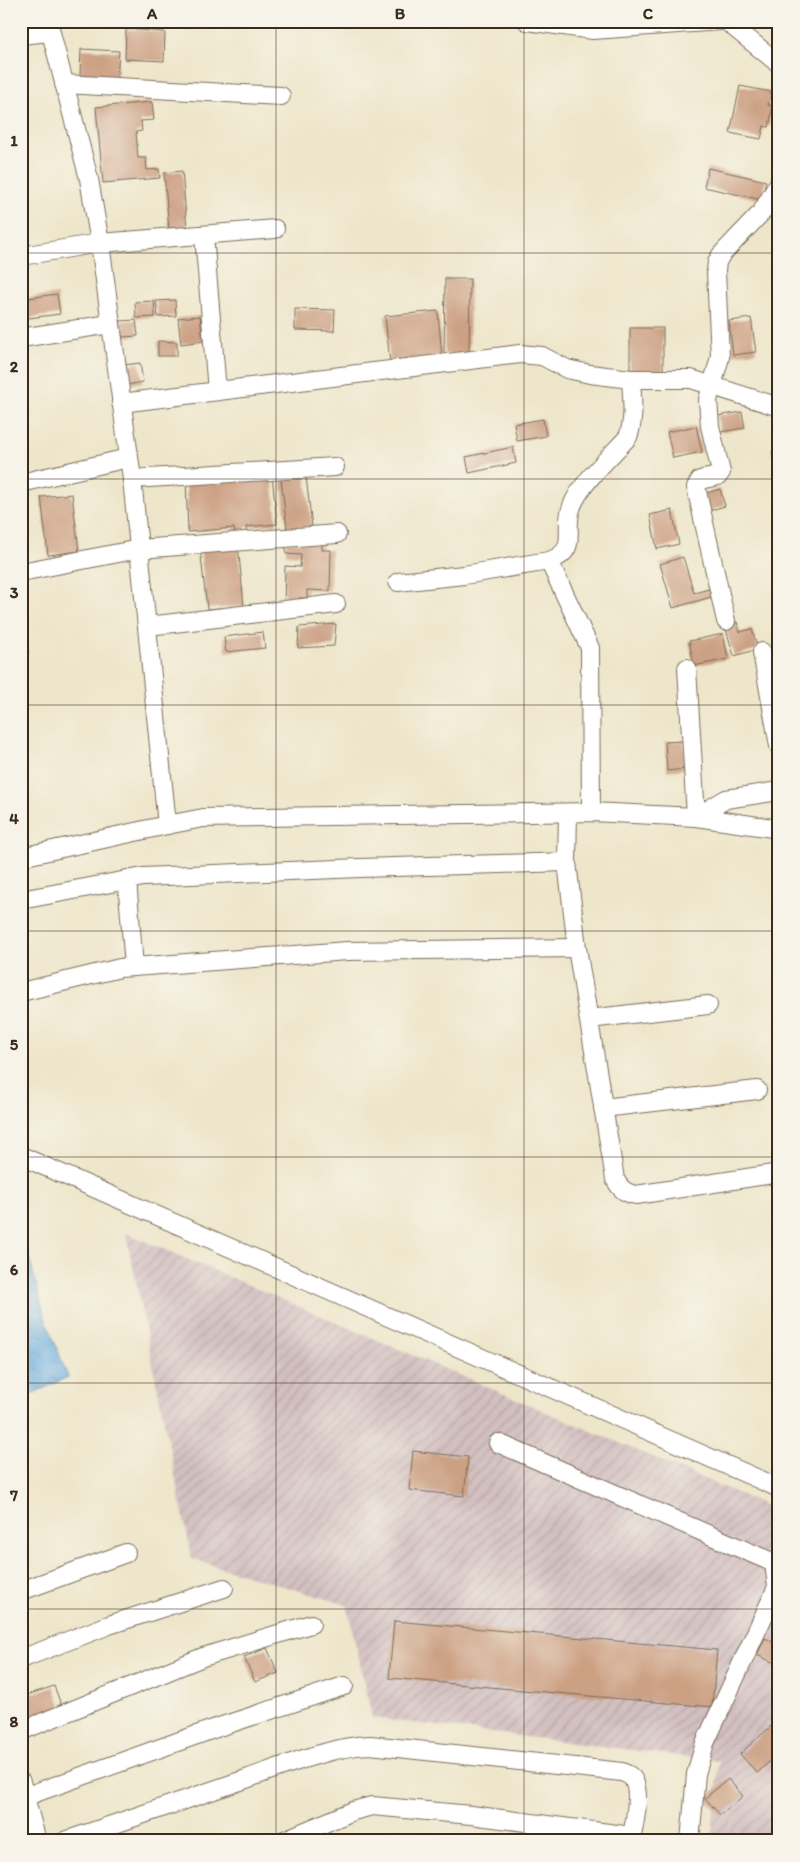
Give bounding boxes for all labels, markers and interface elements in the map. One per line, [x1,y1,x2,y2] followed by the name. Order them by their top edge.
[146,4,158,23] text: A
[395,4,406,23] text: B
[643,4,654,23] text: C
[10,131,18,150] text: 1
[10,357,19,376] text: 2
[10,583,19,602] text: 3
[9,809,19,828] text: 4
[10,1035,19,1054] text: 5
[10,1260,19,1279] text: 6
[9,1486,18,1505] text: 7
[10,1712,19,1731] text: 8

